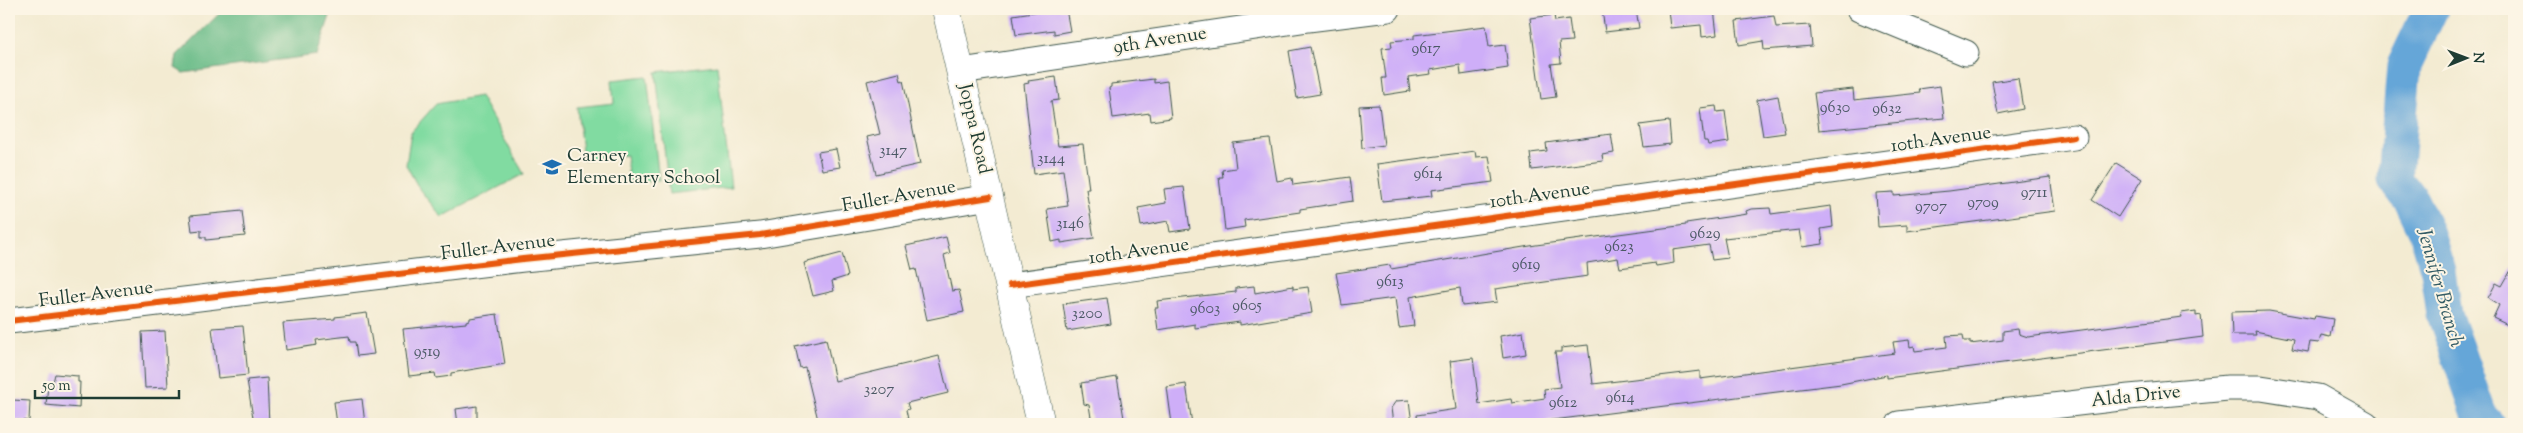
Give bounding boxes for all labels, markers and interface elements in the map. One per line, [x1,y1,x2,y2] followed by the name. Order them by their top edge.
[1111,20,1209,62] street label: 9th Avenue
[2440,32,2490,82] north arrow
[1411,38,1441,61] house number: 9617
[2467,52,2487,64] text: N
[950,80,998,177] street label: Joppa Road
[1820,97,1850,120] house number: 9630
[1872,98,1902,121] house number: 9632
[1889,120,1993,160] street label: 10th Avenue
[879,140,907,163] house number: 3147
[567,143,720,192] place label: Carney Elementary School
[1037,148,1065,171] house number: 3144
[541,156,563,178] school or university icon: Carney Elementary School
[1413,163,1443,186] house number: 9614
[840,174,958,220] street label: Fuller Avenue
[1488,176,1592,216] street label: 10th Avenue
[2021,182,2048,205] house number: 9711
[1967,192,1999,215] house number: 9709
[1915,196,1947,219] house number: 9707
[1056,213,1084,236] house number: 3146
[1690,223,1721,246] house number: 9629
[2408,224,2470,351] water label: Jennifer Branch
[439,228,557,268] street label: Fuller Avenue
[1087,232,1191,272] street label: 10th Avenue
[1604,236,1634,259] house number: 9623
[1512,254,1541,277] house number: 9619
[1376,271,1404,294] house number: 9613
[37,275,155,315] street label: Fuller Avenue
[1232,295,1262,318] house number: 9605
[1190,298,1220,321] house number: 9603
[1072,303,1102,326] house number: 3200
[414,341,440,364] house number: 9519
[35,368,179,400] scale bar
[41,376,71,397] text: 50 m
[864,379,894,402] house number: 3207
[2090,379,2182,415] street label: Alda Drive
[1605,387,1635,410] house number: 9614
[1549,392,1578,415] house number: 9612

